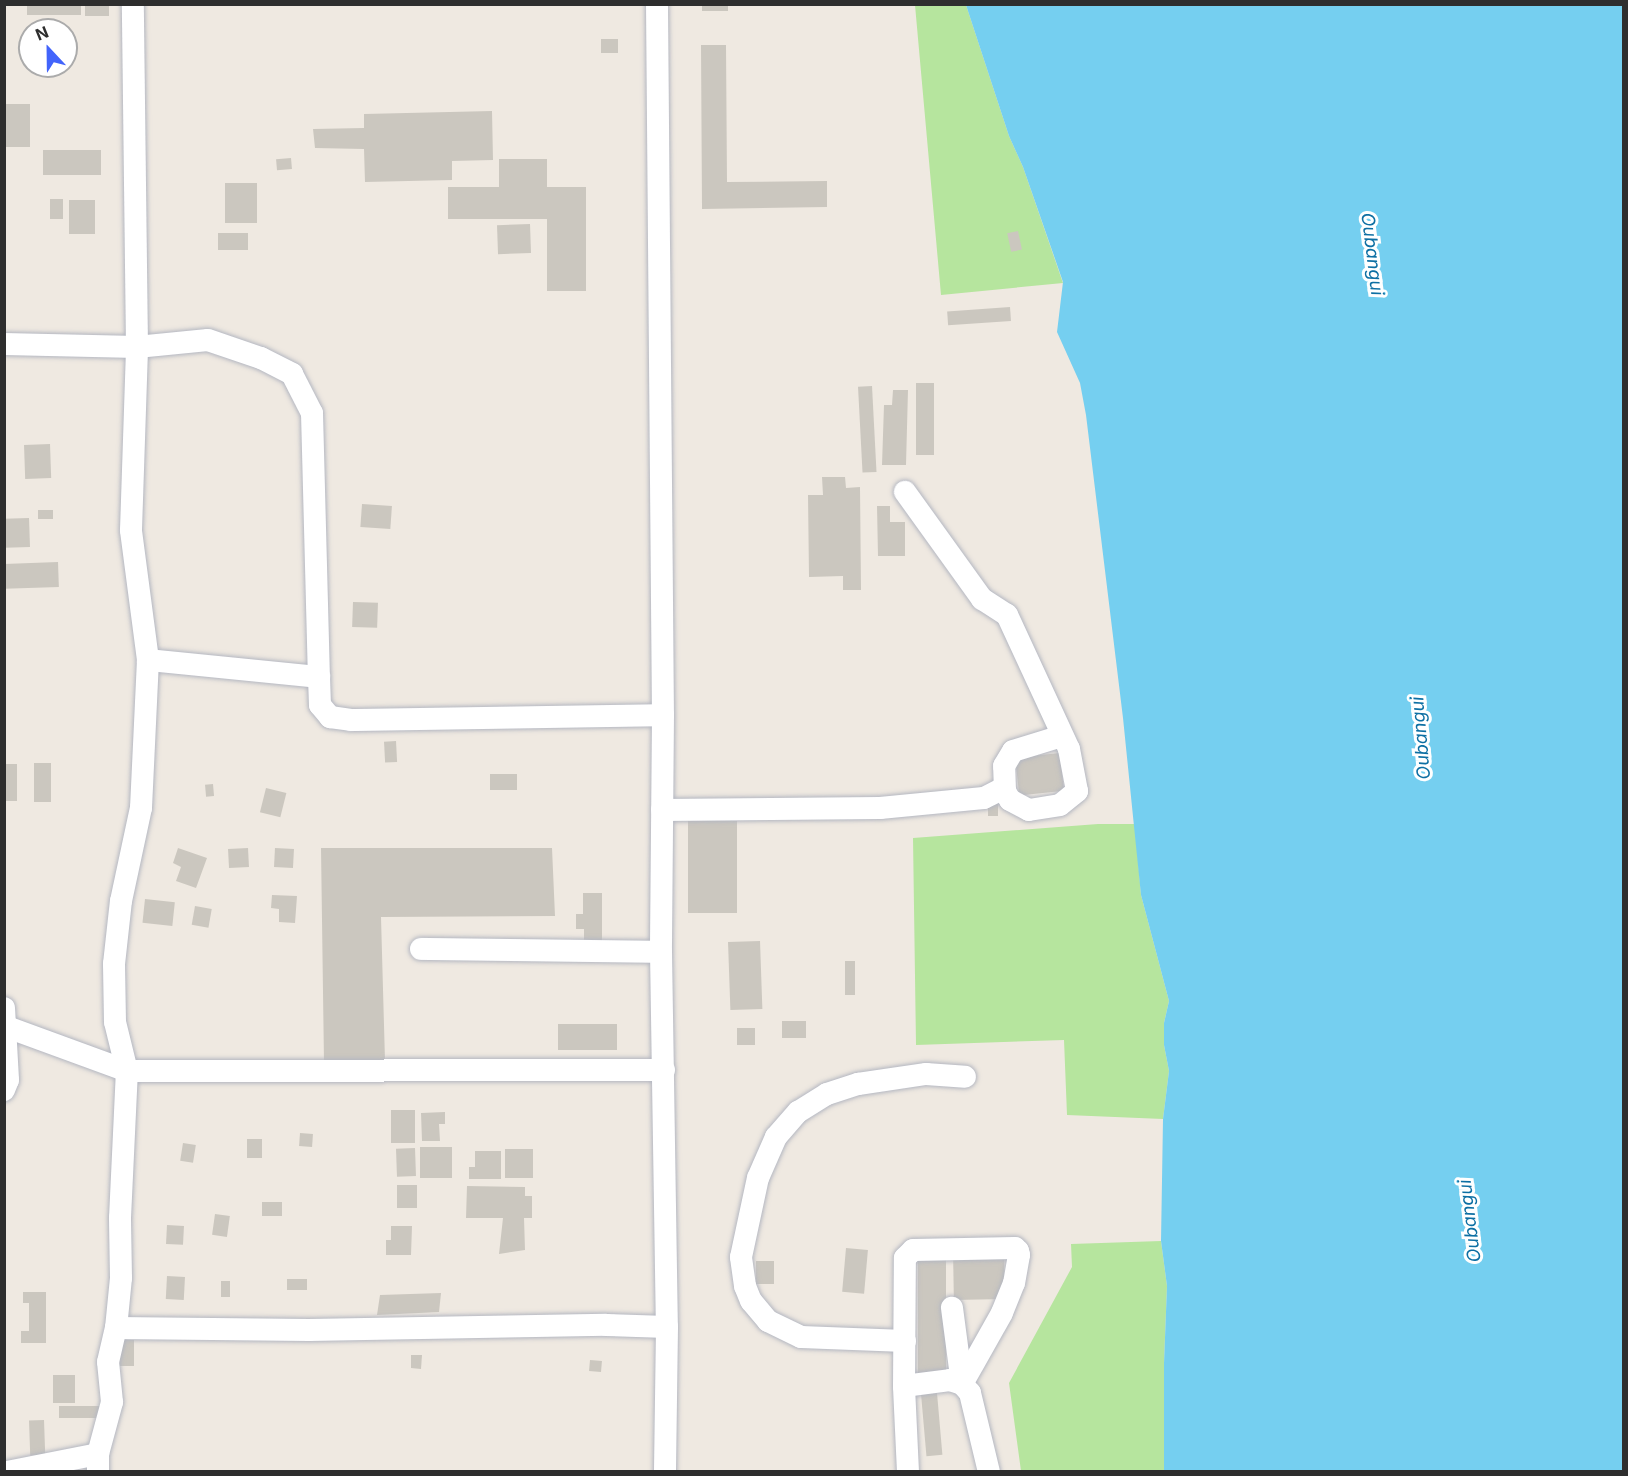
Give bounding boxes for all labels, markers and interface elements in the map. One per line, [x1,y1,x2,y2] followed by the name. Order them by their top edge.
[18,18,78,78] north arrow
[33,22,51,45] text: N
[1356,211,1388,297] water label: Oubangui
[1407,696,1435,780] water label: Oubangui
[1454,1178,1486,1264] water label: Oubangui

